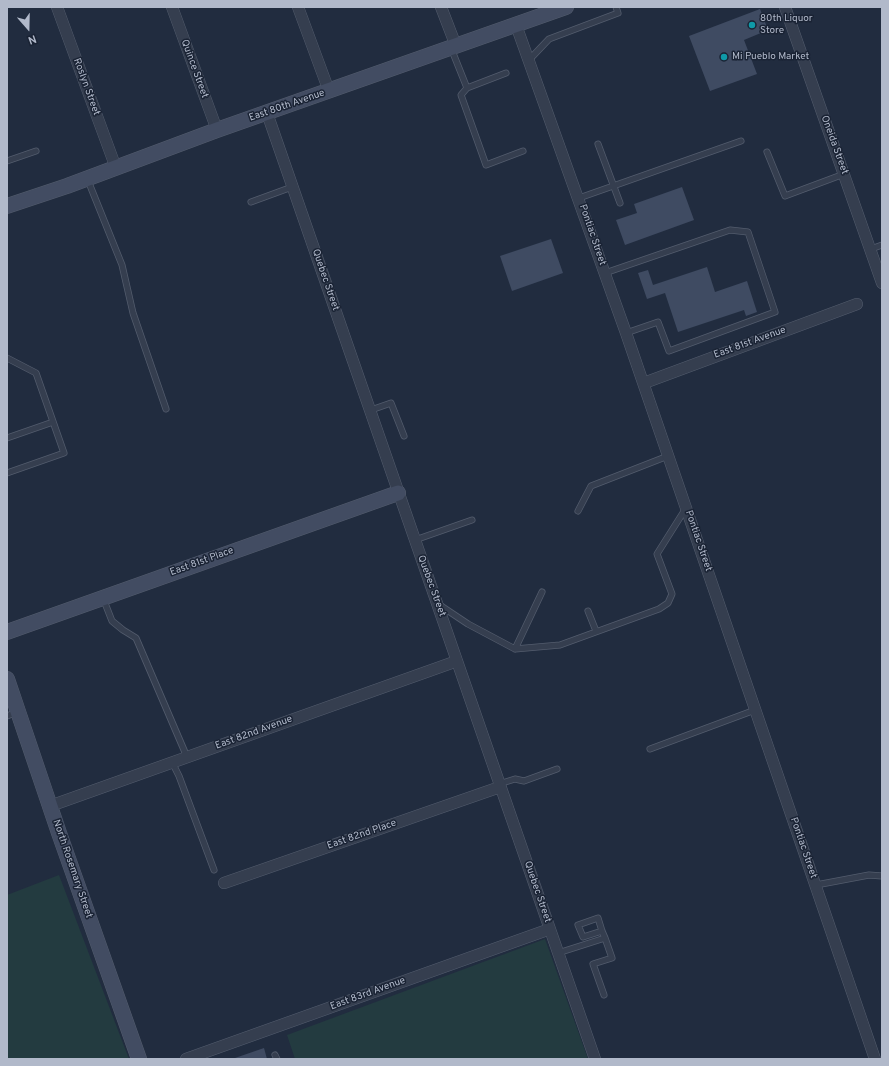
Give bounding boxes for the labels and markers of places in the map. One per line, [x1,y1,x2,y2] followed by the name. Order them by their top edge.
[760,13,813,36] place label: 80th Liquor Store
[747,20,757,30] marker: 80th Liquor Store
[732,51,809,63] place label: Mi Pueblo Market
[719,52,729,62] marker: Mi Pueblo Market

